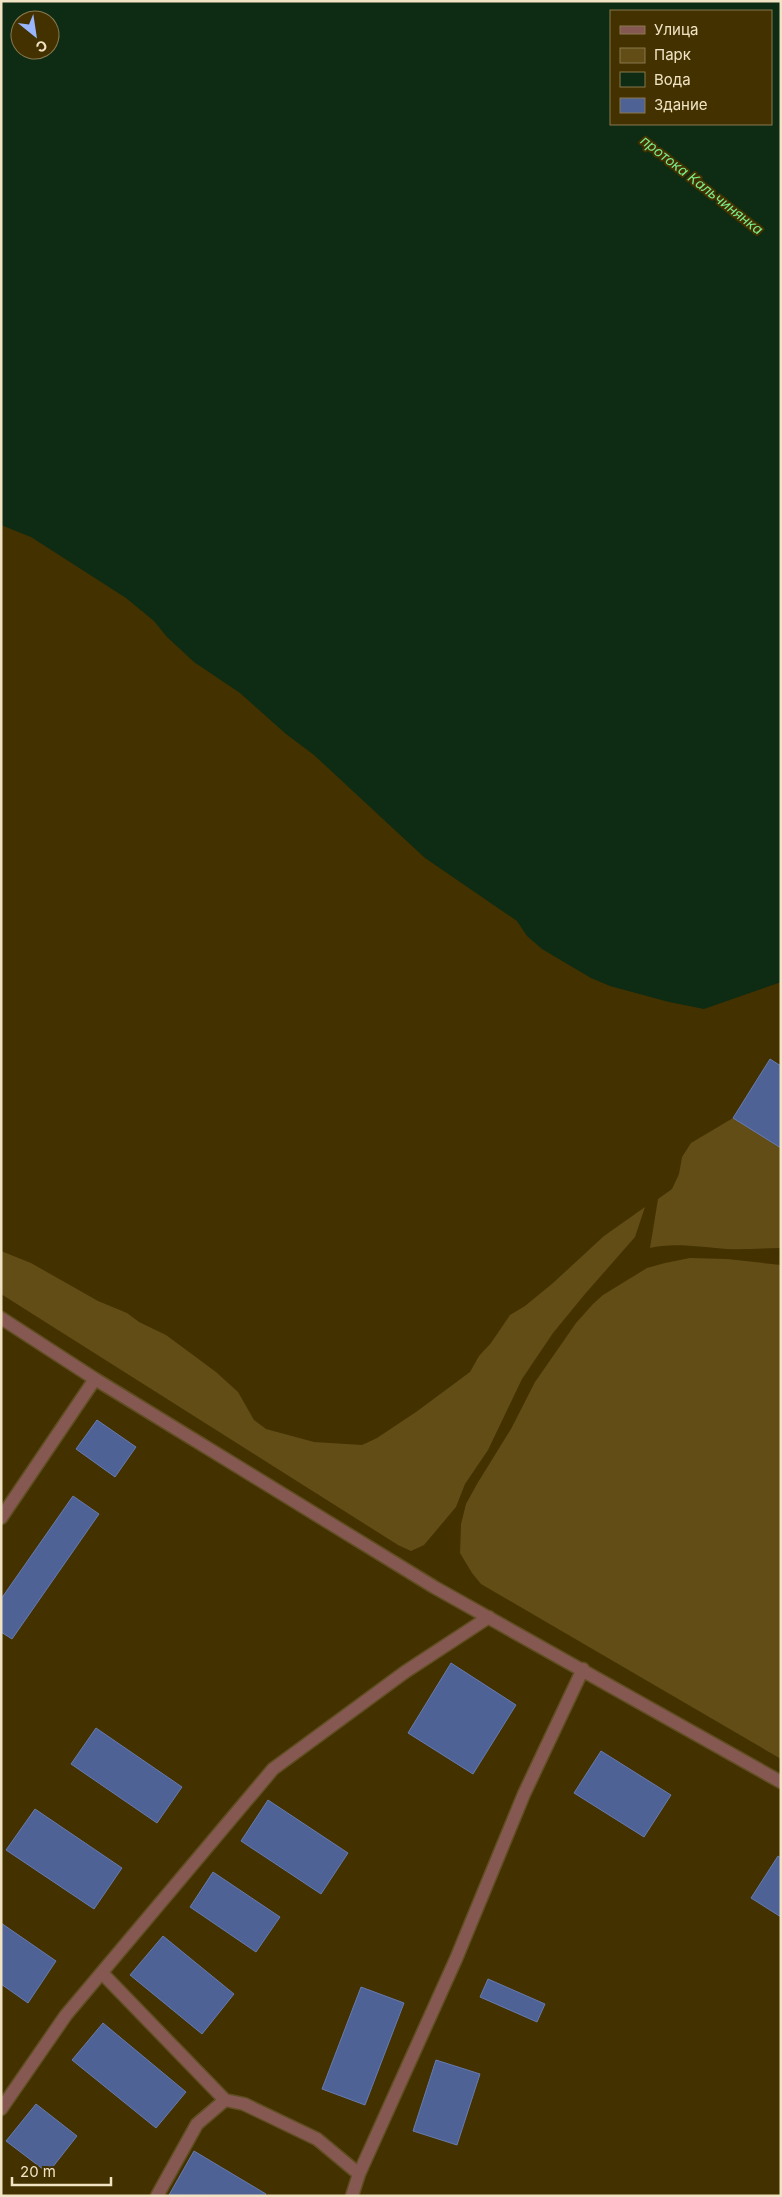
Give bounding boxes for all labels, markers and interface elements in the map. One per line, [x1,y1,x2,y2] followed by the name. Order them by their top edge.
[10,10,60,60] north arrow
[610,10,772,125] legend
[654,20,698,39] text: Улица
[33,37,50,57] text: С
[654,45,691,64] text: Парк
[654,70,691,89] text: Вода
[654,95,708,114] text: Здание
[638,131,767,238] water label: протока Кальчинянка
[12,2154,111,2186] scale bar
[20,2162,56,2181] text: 20 m

